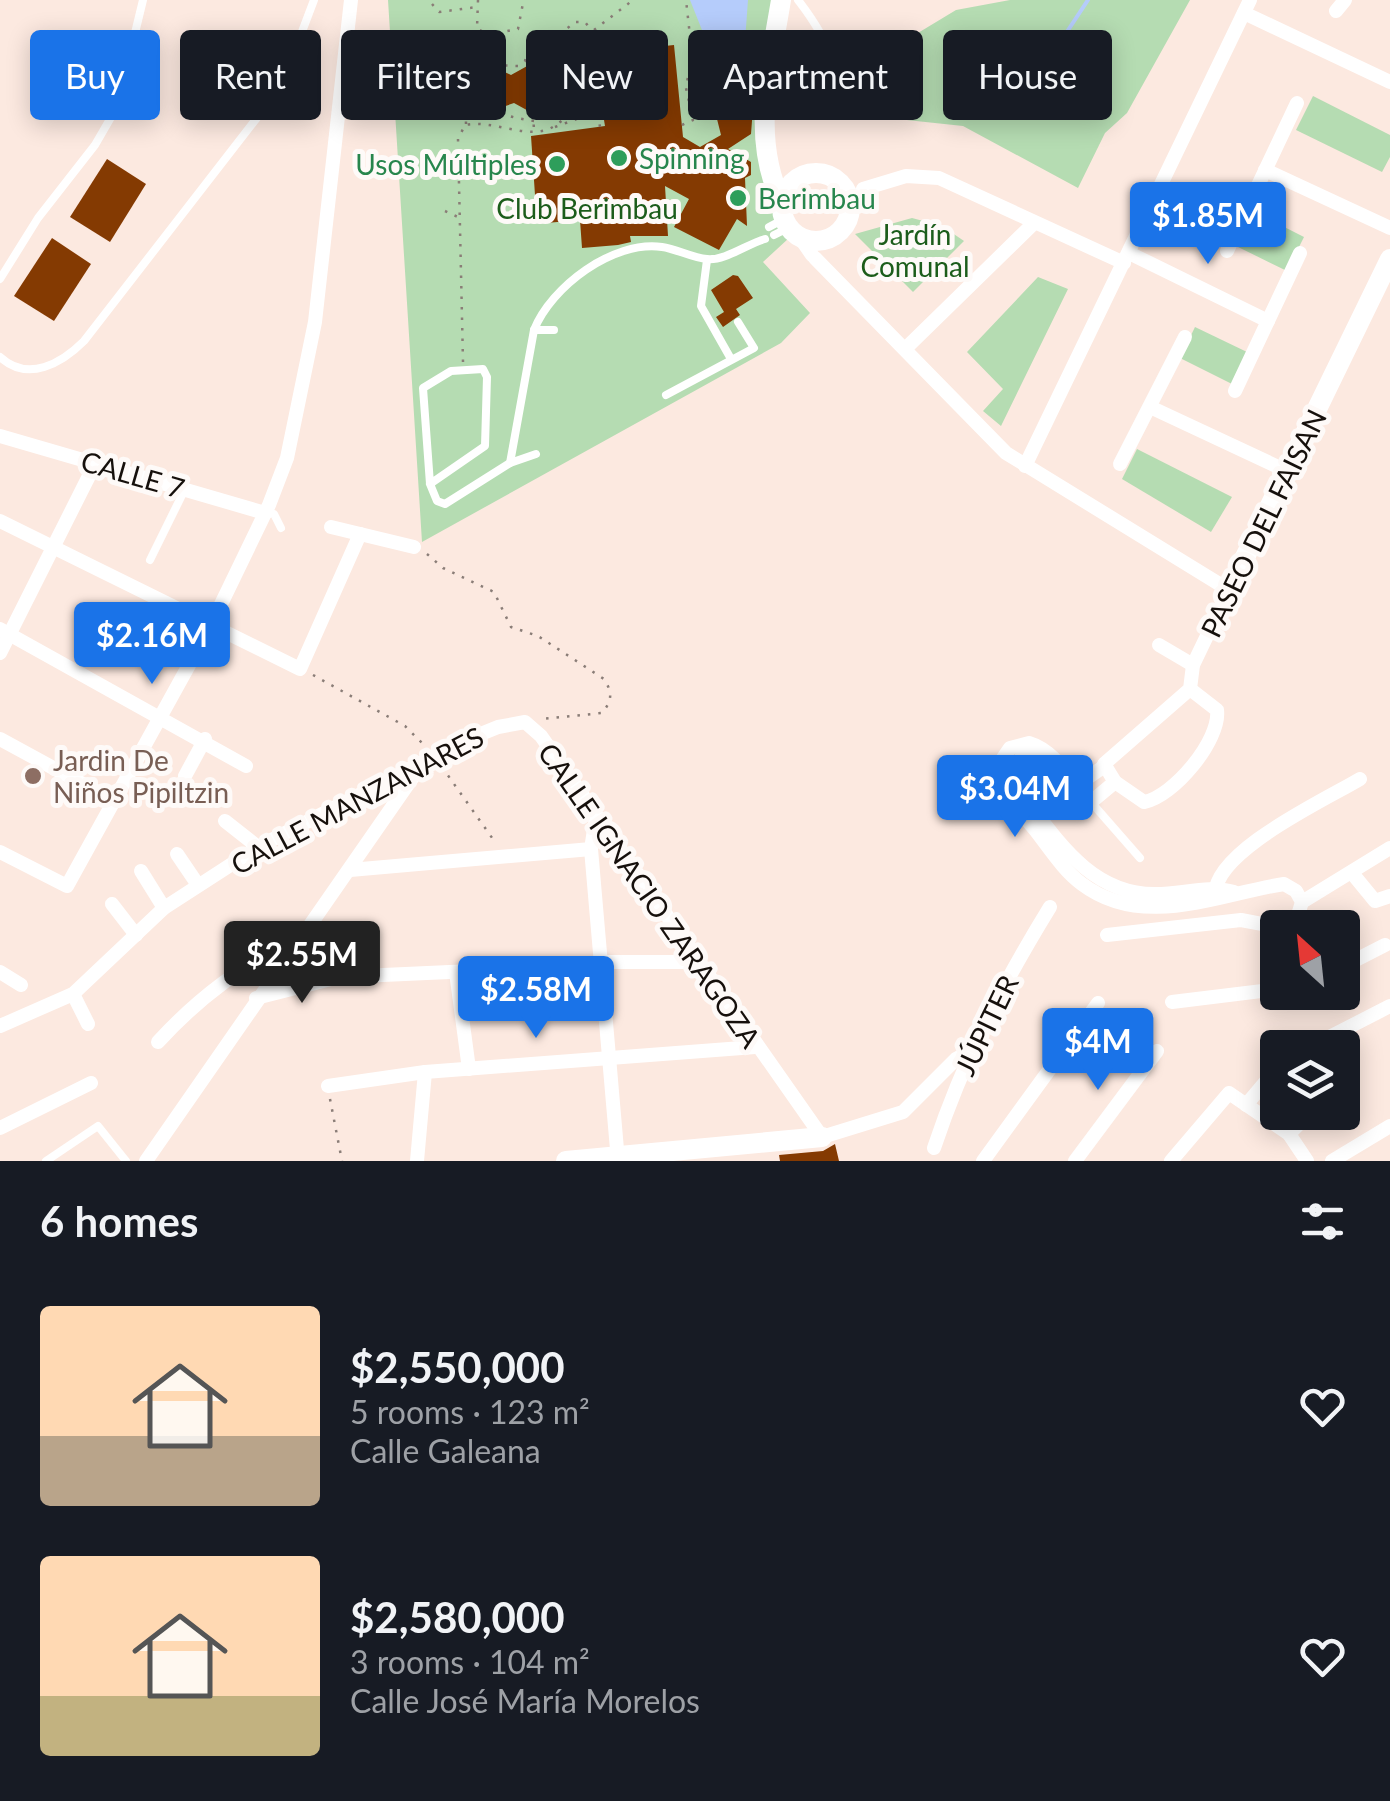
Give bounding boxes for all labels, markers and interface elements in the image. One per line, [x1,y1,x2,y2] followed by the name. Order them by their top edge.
[30,30,160,120] chip: Buy
[180,30,321,120] chip: Rent
[341,30,506,120] chip: Filters
[526,30,668,120] chip: New
[688,30,923,120] chip: Apartment
[943,30,1112,120] chip: House
[639,141,744,175] place label: Spinning
[355,147,537,181] place label: Usos Múltiples
[608,147,630,169] marker: Spinning
[546,153,568,175] marker: Usos Múltiples
[758,181,876,215] place label: Berimbau
[1127,182,1289,267] pin: $1.85M
[727,187,749,209] marker: Berimbau
[496,191,678,225] park label: Club Berimbau
[1152,195,1264,234] text: $1.85M
[860,217,970,283] park label: Jardín Comunal
[1193,404,1333,642] street label: PASEO DEL FAISAN
[77,443,189,505] street label: CALLE 7
[71,602,233,687] pin: $2.16M
[96,615,208,654] text: $2.16M
[225,719,489,881] street label: CALLE MANZANARES
[532,736,768,1054] street label: CALLE IGNACIO ZARAGOZA
[53,743,229,809] place label: Jardin De Niños Pipiltzin
[934,755,1096,840] pin: $3.04M
[22,765,44,787] marker: Jardin De Niños Pipiltzin
[959,768,1071,807] text: $3.04M
[1260,910,1360,1010] north arrow
[1260,910,1360,1130] map controls
[221,921,383,1006] pin: $2.55M
[246,934,358,973] text: $2.55M
[455,956,617,1041] pin: $2.58M
[480,969,592,1008] text: $2.58M
[947,969,1025,1081] street label: JÚPITER
[1050,1008,1146,1093] pin: $4M
[1064,1021,1132,1060] text: $4M
[1260,1030,1360,1130] button: layers
[1295,1194,1350,1249] icon: filters
[40,1196,198,1246] text: 6 homes
[350,1342,565,1392] text: $2,550,000
[120,1346,240,1466] icon: home
[1295,1379,1350,1434] icon: heart
[350,1392,590,1431] text: 5 rooms · 123 m²
[350,1431,541,1470] text: Calle Galeana
[350,1592,565,1642] text: $2,580,000
[120,1596,240,1716] icon: home
[1295,1629,1350,1684] icon: heart
[350,1642,590,1681] text: 3 rooms · 104 m²
[350,1681,700,1720] text: Calle José María Morelos

